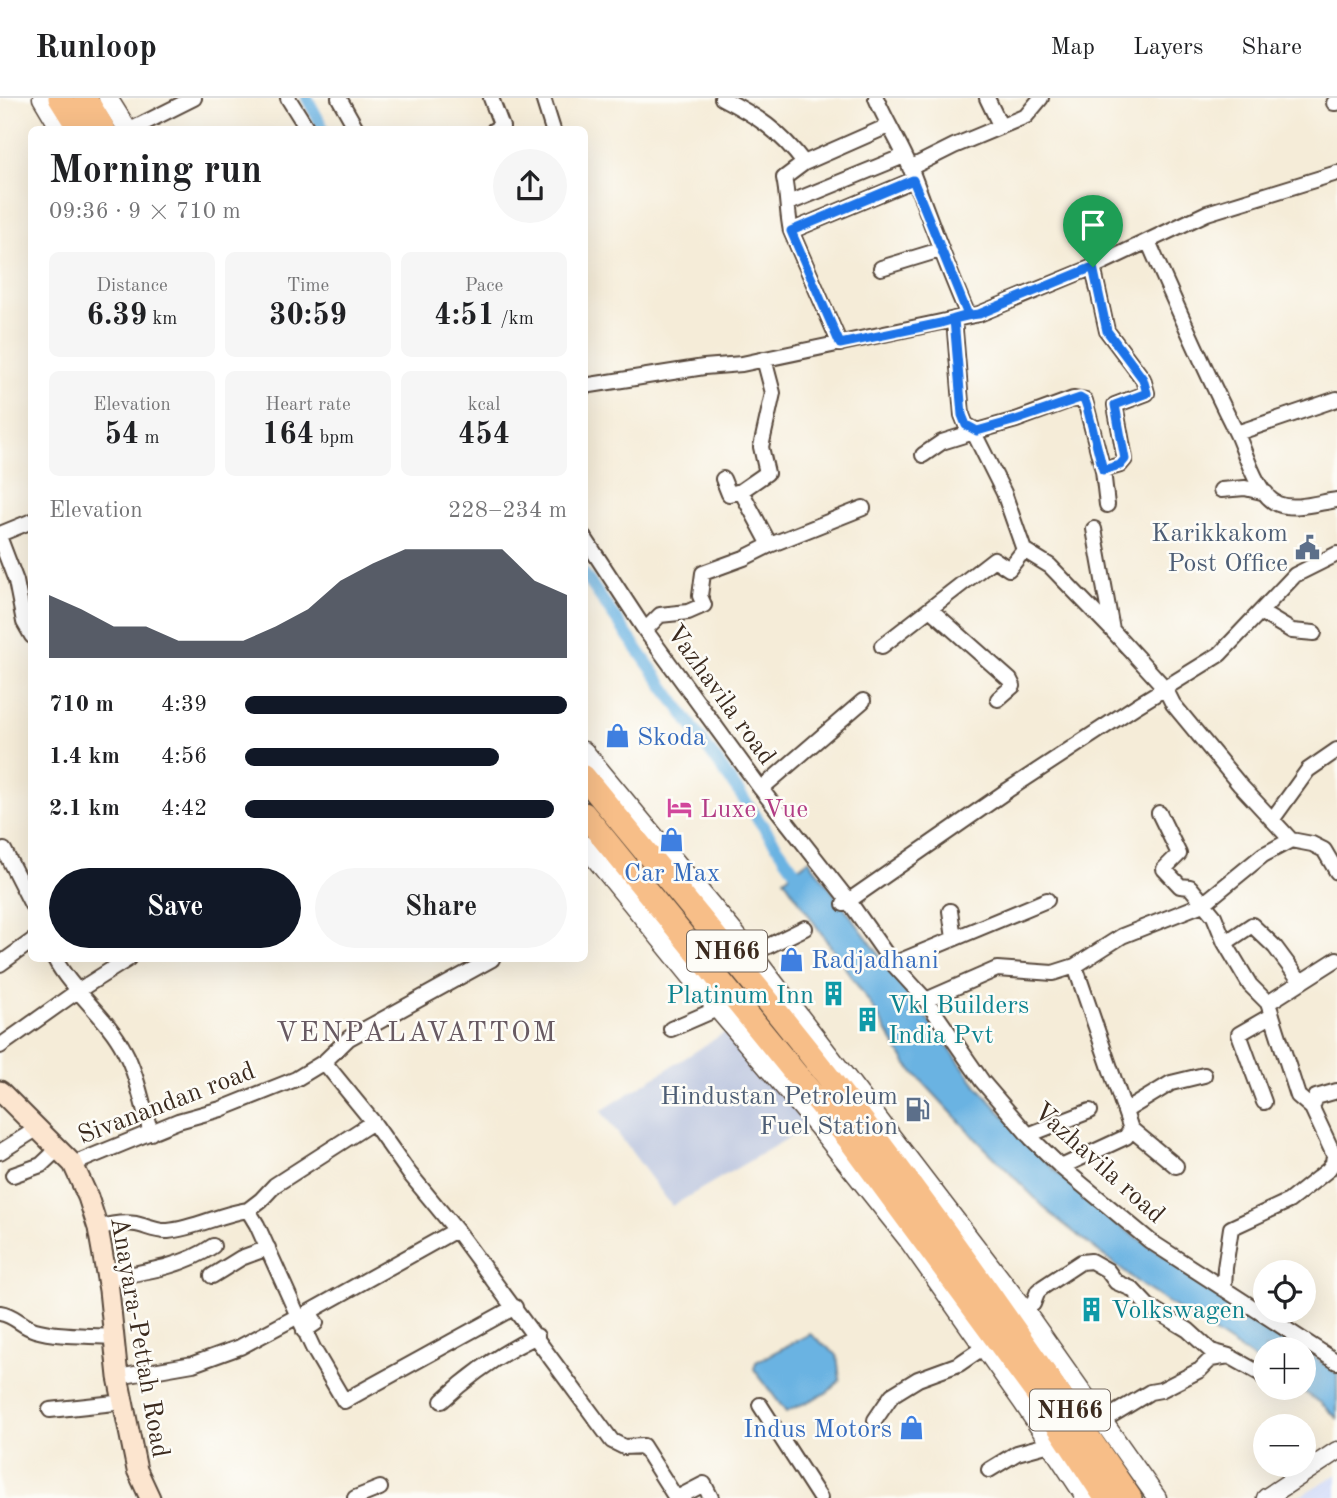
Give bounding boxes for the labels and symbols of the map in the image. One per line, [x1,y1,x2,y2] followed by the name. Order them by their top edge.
[1063,195,1123,267] pin
[1151,521,1288,577] place label: Karikkakom Post Office
[1294,533,1322,561] public building icon: Karikkakom Post Office
[661,620,780,770] street label: Vazhavila road
[603,722,631,750] shop icon: Skoda
[637,725,706,751] place label: Skoda
[666,794,694,822] hotel icon: Luxe Vue
[700,797,808,823] place label: Luxe Vue
[658,826,686,854] shop icon: Car Max
[624,861,720,887] place label: Car Max
[687,930,767,972] road number: NH66
[777,945,805,973] shop icon: Radjadhani
[811,948,939,974] place label: Radjadhani
[820,980,848,1008] building icon: Platinum Inn
[666,983,814,1009] place label: Platinum Inn
[888,993,1029,1049] place label: Vkl Builders India Pvt
[854,1005,882,1033] building icon: Vkl Builders India Pvt
[276,1020,558,1048] district label: VENPALAVATTOM
[74,1058,259,1150] street label: Sivanandan road
[660,1084,898,1140] place label: Hindustan Petroleum Fuel Station
[904,1096,932,1124] fuel station icon: Hindustan Petroleum Fuel Station
[1028,1098,1169,1229] street label: Vazhavila road
[105,1215,173,1460] street label: Anayara-Pettah Road
[1077,1295,1105,1323] building icon: Volkswagen
[1111,1298,1246,1324] place label: Volkswagen
[1030,1390,1110,1430] road number: NH66
[898,1414,926,1442] shop icon: Indus Motors
[743,1417,892,1443] place label: Indus Motors

